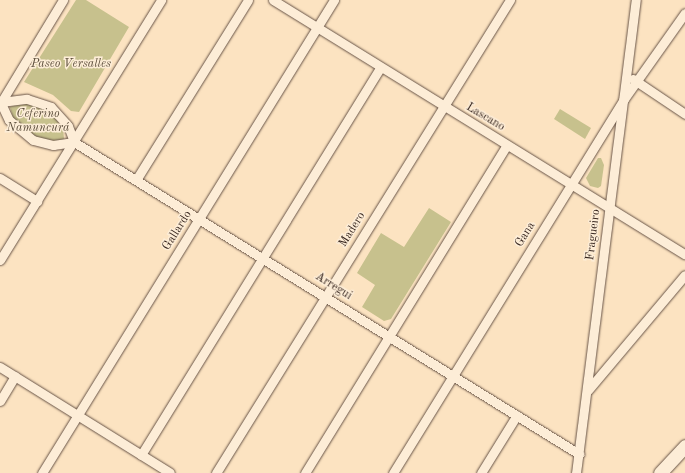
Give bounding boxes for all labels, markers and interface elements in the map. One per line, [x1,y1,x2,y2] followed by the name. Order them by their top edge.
[31,58,111,72] park label: Paseo Versalles
[463,101,507,135] street label: Lascano
[7,108,69,136] park label: Ceferino Namuncurá
[160,208,196,254] street label: Gallardo
[584,209,604,261] street label: Fragueiro
[337,210,369,250] street label: Madero
[513,220,539,250] street label: Gana
[312,270,354,304] street label: Arregui

